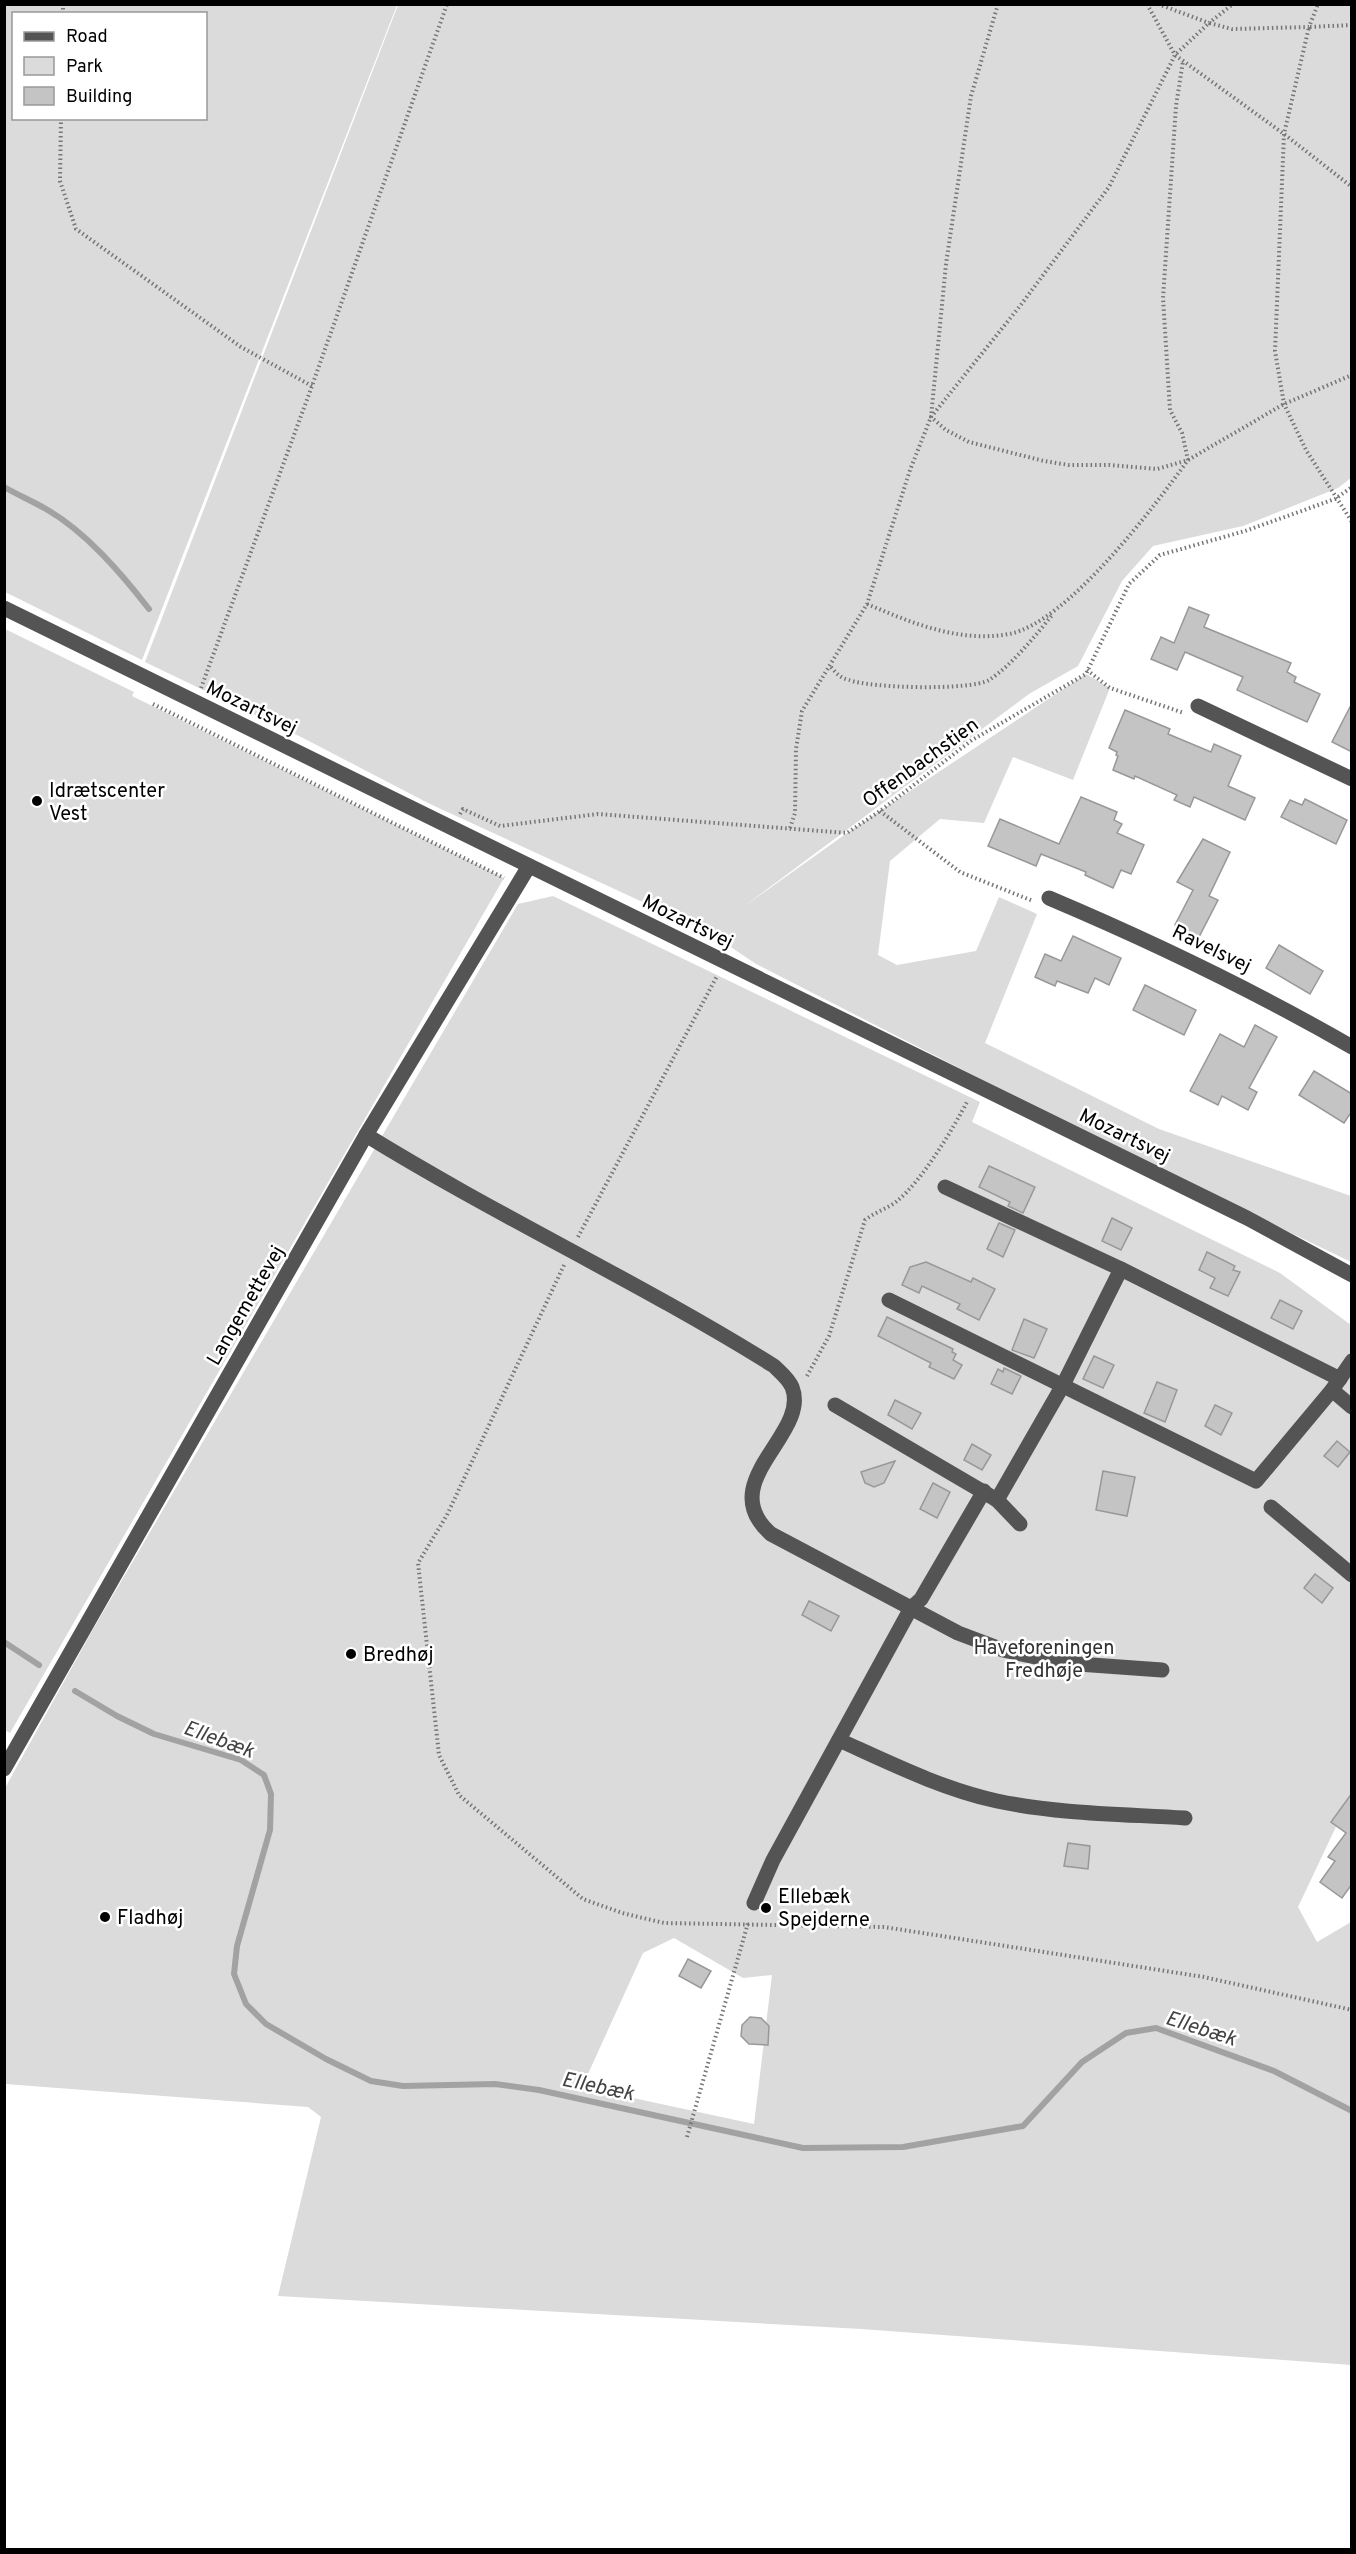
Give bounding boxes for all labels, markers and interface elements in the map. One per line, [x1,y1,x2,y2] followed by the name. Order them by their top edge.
[12,12,207,120] legend
[66,26,108,49] text: Road
[66,56,103,79] text: Park
[66,86,132,109] text: Building
[201,676,301,742] street label: Mozartsvej
[858,713,984,815] street label: Offenbachstien
[49,779,165,828] place label: Idrætscenter Vest
[30,794,44,808] marker: Idrætscenter Vest
[637,890,737,956] street label: Mozartsvej
[1167,920,1255,980] street label: Ravelsvej
[1074,1104,1174,1170] street label: Mozartsvej
[202,1241,292,1371] street label: Langemettevej
[973,1636,1115,1685] park label: Haveforeningen Fredhøje
[363,1643,434,1669] place label: Bredhøj
[344,1647,358,1661] marker: Bredhøj
[180,1715,258,1766] water label: Ellebæk
[778,1885,870,1934] place label: Ellebæk Spejderne
[759,1901,773,1915] marker: Ellebæk Spejderne
[117,1906,183,1932] place label: Fladhøj
[98,1910,112,1924] marker: Fladhøj
[1162,2005,1240,2054] water label: Ellebæk
[559,2067,637,2108] water label: Ellebæk

